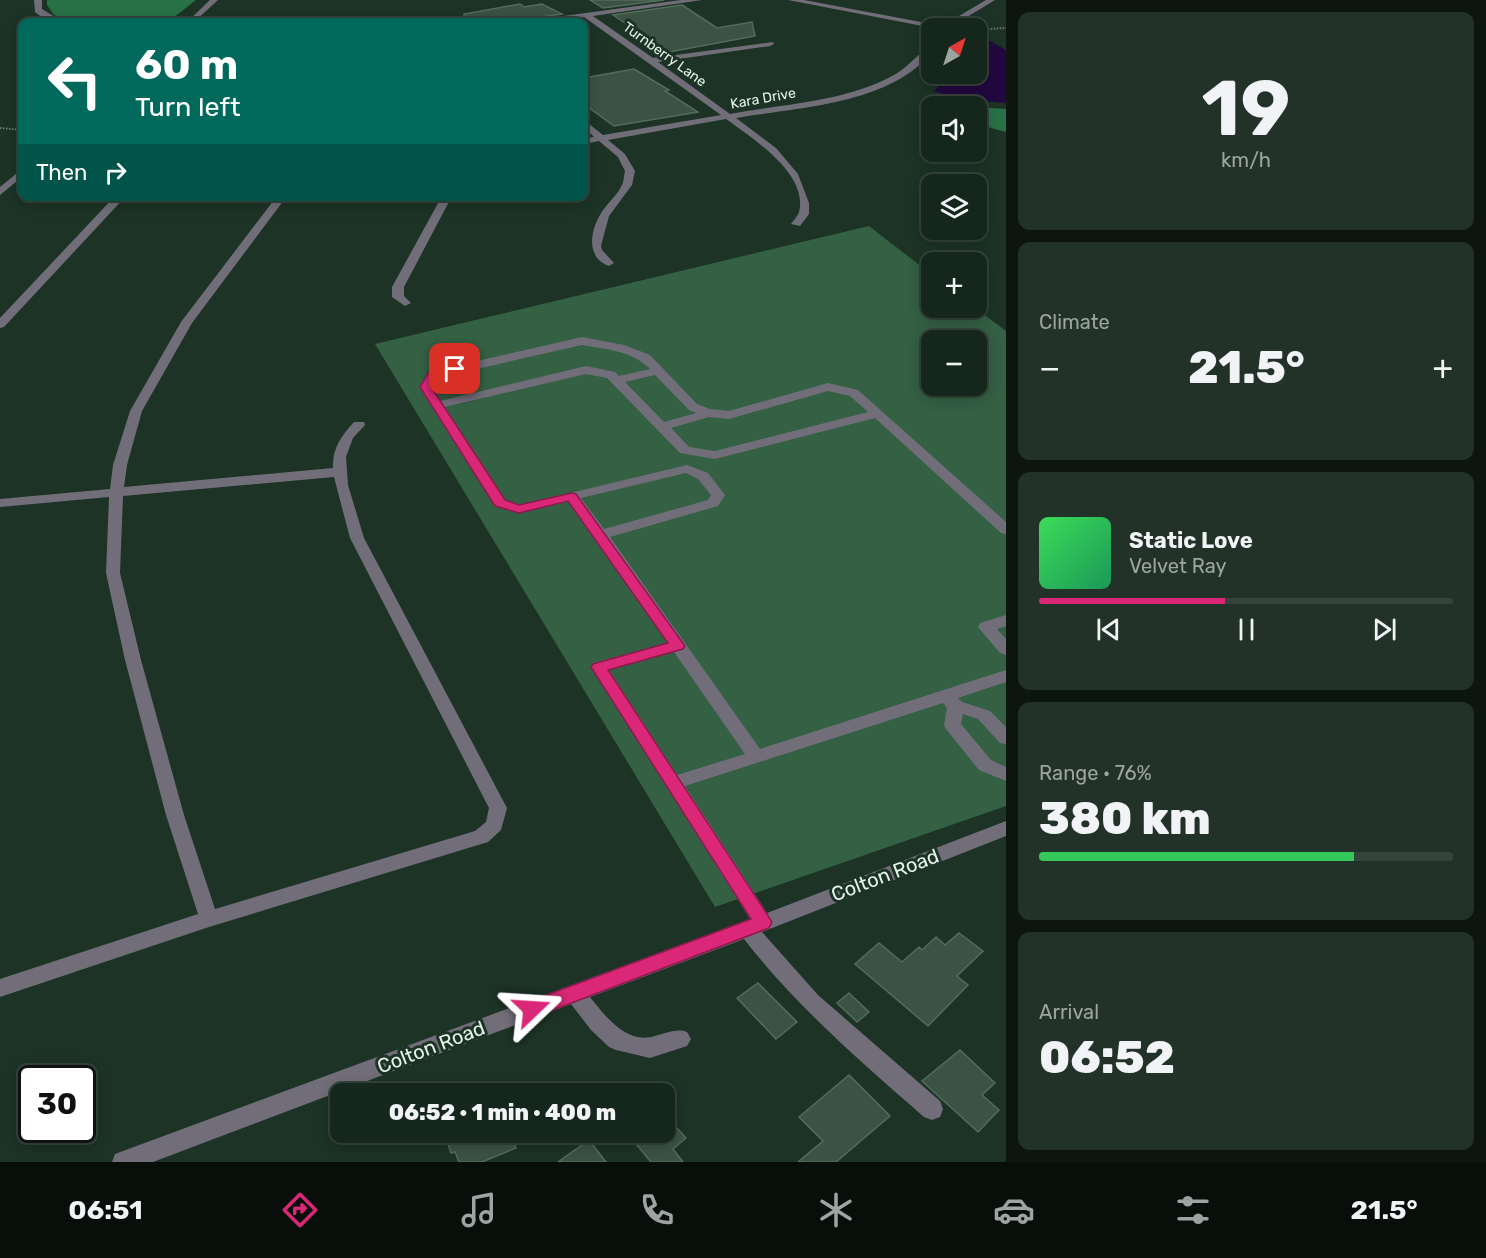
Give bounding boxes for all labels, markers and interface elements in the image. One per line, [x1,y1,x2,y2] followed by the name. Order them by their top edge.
[921,18,987,84] north arrow
[921,18,987,396] map controls
[620,19,710,90] street label: Turnberry Lane
[135,40,238,90] text: 60 m
[36,42,114,120] icon: left
[1202,62,1290,155] text: 19
[729,84,797,113] street label: Kara Drive
[135,91,240,123] text: Turn left
[921,96,987,162] button: sound
[1221,148,1271,172] text: km/h
[99,156,132,189] icon: right
[36,159,87,186] text: Then
[921,174,987,240] button: layers
[921,252,987,318] button: +
[1039,310,1110,334] text: Climate
[921,330,987,396] button: −
[1188,341,1305,394] text: 21.5°
[429,343,480,394] pin
[1039,348,1060,387] text: −
[1432,348,1453,387] text: +
[438,352,471,385] icon: arrive
[1129,527,1253,554] text: Static Love
[1129,554,1227,578] text: Velvet Ray
[1092,613,1125,646] icon: previous
[1230,613,1263,646] icon: pause
[1368,613,1401,646] icon: next
[1039,761,1152,785] text: Range · 76%
[1039,792,1211,845] text: 380 km
[828,843,942,907] street label: Colton Road
[500,977,564,1041] position arrow
[1039,1000,1099,1024] text: Arrival
[374,1015,488,1079] street label: Colton Road
[1039,1031,1175,1084] text: 06:52
[18,1065,96,1143] speed limit sign: 30
[389,1099,616,1126] text: 06:52 · 1 min · 400 m
[279,1189,321,1231] icon: directions
[458,1189,500,1231] icon: music
[636,1189,678,1231] icon: phone
[815,1189,857,1231] icon: climate
[993,1189,1035,1231] icon: car
[1172,1189,1214,1231] icon: filters
[68,1194,143,1226] text: 06:51
[1350,1194,1418,1226] text: 21.5°

